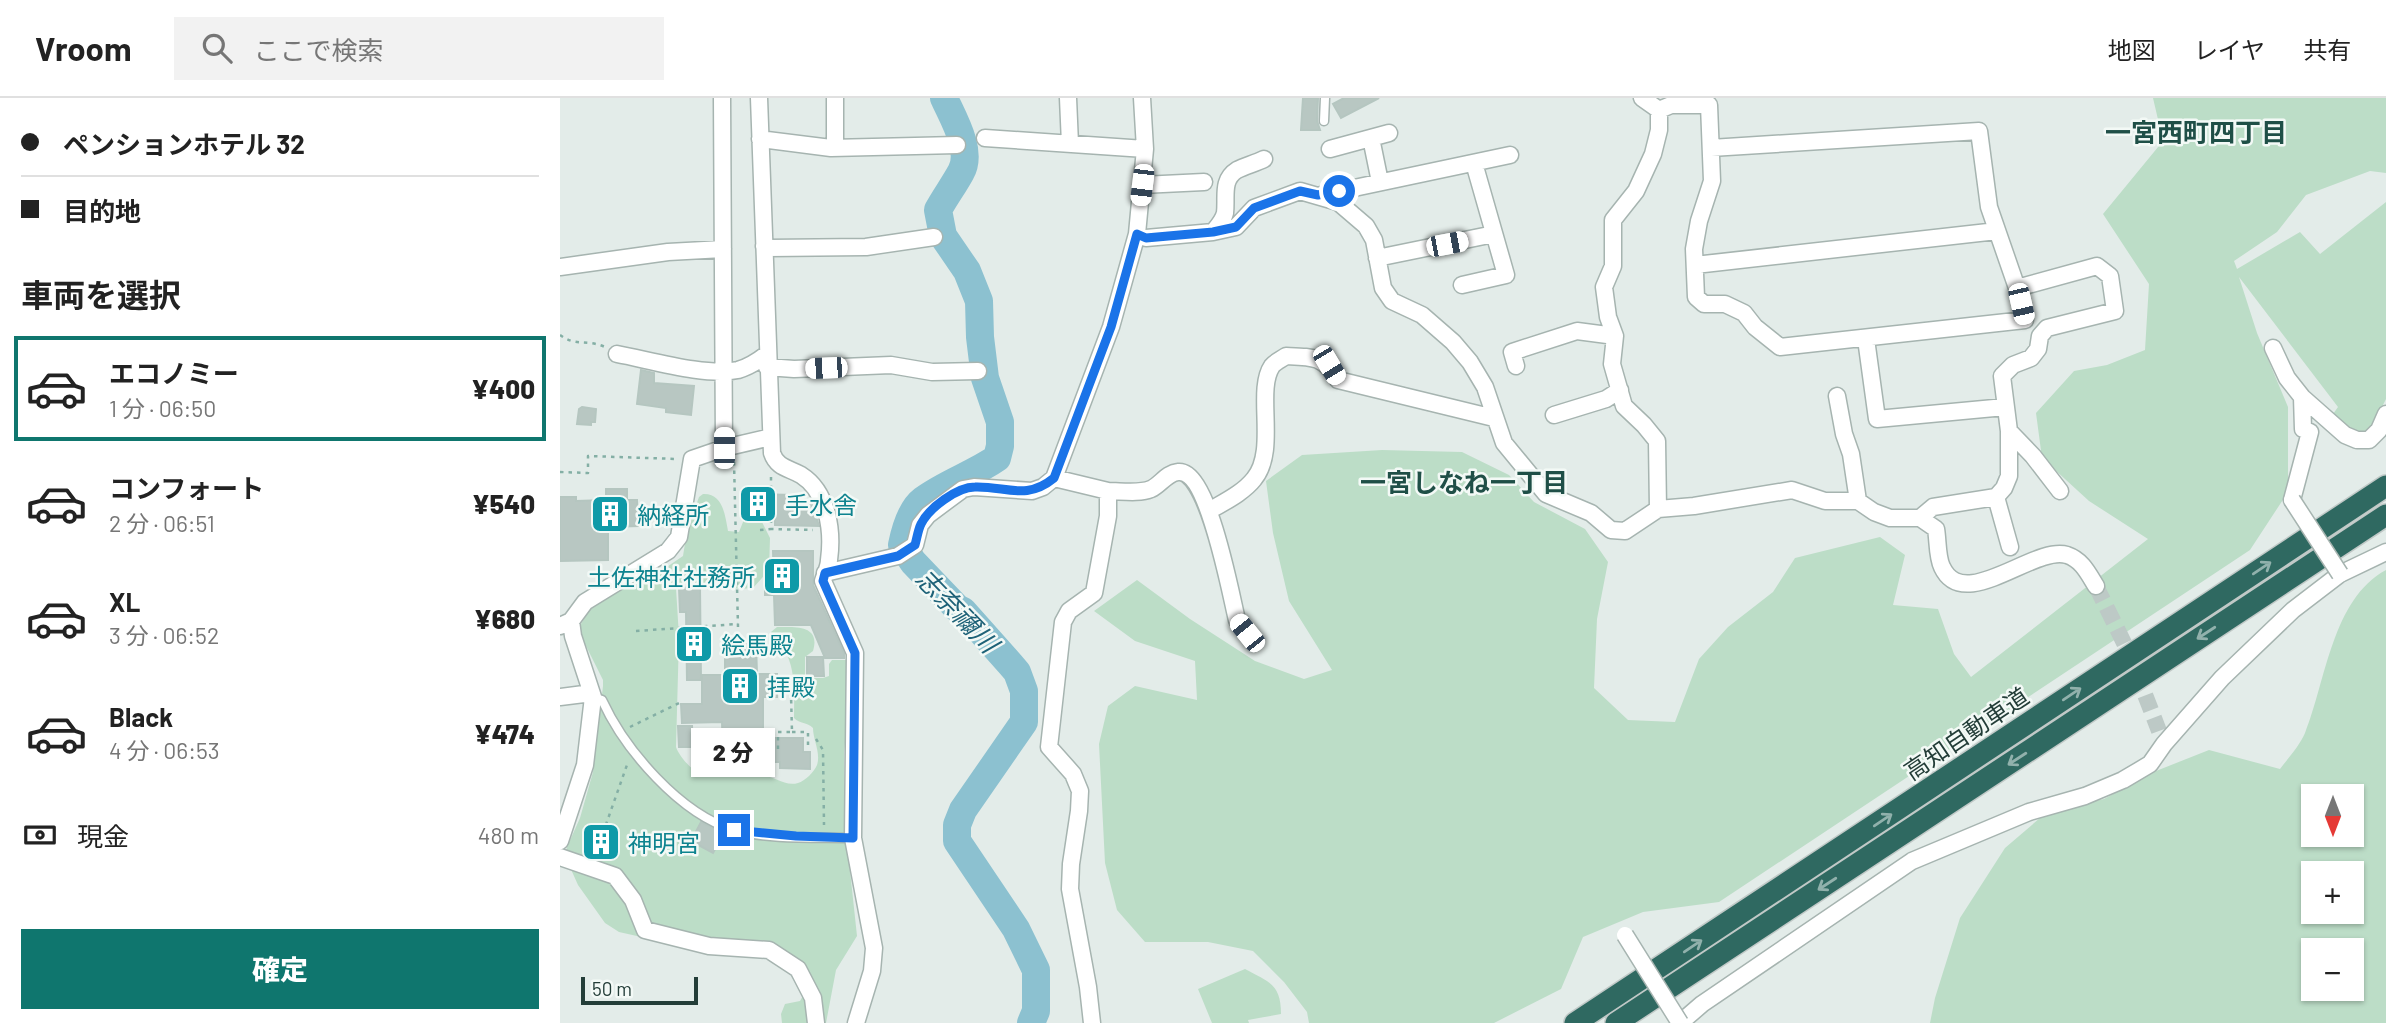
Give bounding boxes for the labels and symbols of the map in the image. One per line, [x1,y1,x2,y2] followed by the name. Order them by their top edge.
[2105,116,2287,147] district label: 一宮西町四丁目
[1130,163,1155,207] car
[1323,175,1355,207] route start
[1425,230,1470,258] car
[2007,281,2036,327] car
[1310,342,1349,388] car
[805,357,848,379] car
[714,427,735,469] car
[1360,466,1568,497] district label: 一宮しなね一丁目
[737,483,779,525] building icon: 手水舎
[785,490,857,519] place label: 手水舎
[589,493,631,535] building icon: 納経所
[637,500,709,529] place label: 納経所
[761,555,803,597] building icon: 土佐神社社務所
[2252,561,2271,576] one-way arrow
[587,562,755,591] place label: 土佐神社社務所
[911,562,1007,660] water label: 志奈禰川
[1226,610,1269,656] car
[673,623,715,665] building icon: 絵馬殿
[2197,626,2217,640] one-way arrow
[721,630,793,659] place label: 絵馬殿
[719,665,761,707] building icon: 拝殿
[767,672,815,701] place label: 拝殿
[1898,681,2034,785] street label: 高知自動車道
[2062,687,2082,701] one-way arrow
[692,728,776,778] callout: 2 分
[2007,752,2027,766] one-way arrow
[2301,784,2364,847] north arrow
[1873,813,1892,827] one-way arrow
[718,814,750,846] route end
[580,821,622,863] building icon: 神明宮
[628,828,700,857] place label: 神明宮
[1818,877,1837,891] one-way arrow
[1683,938,1702,953] one-way arrow
[581,974,698,1006] scale bar

